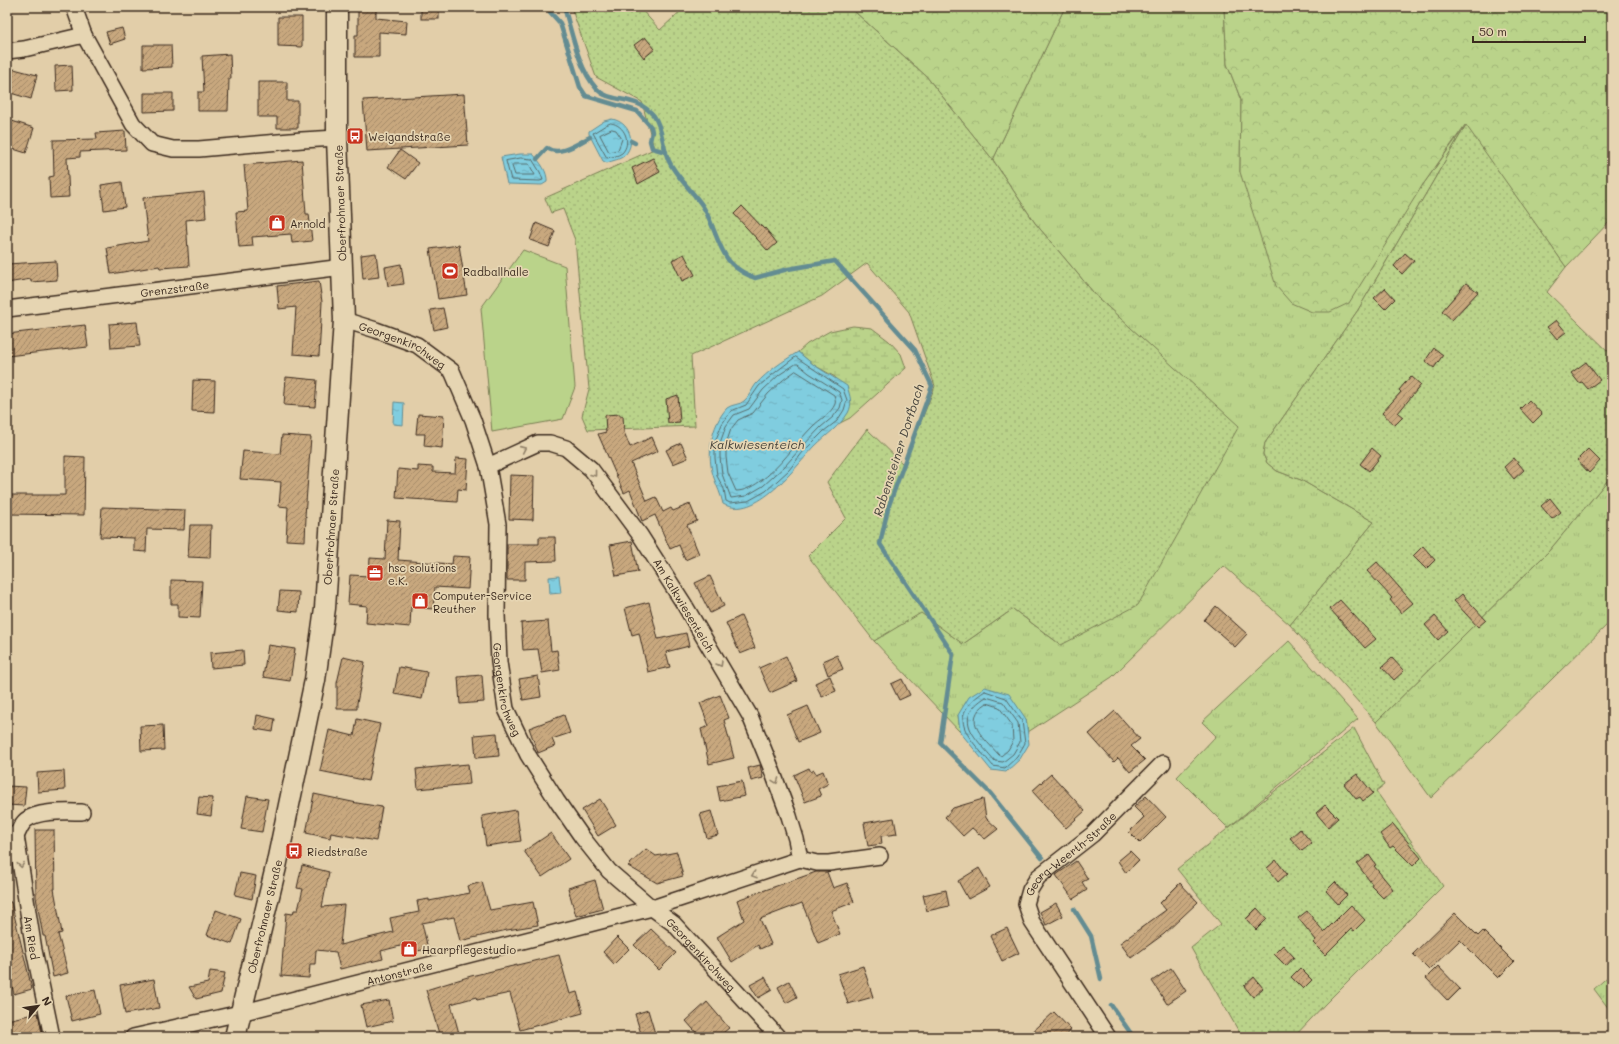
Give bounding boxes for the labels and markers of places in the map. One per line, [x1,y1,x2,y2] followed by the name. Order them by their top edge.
[345,126,365,146] bus stop icon: Weigandstraße
[368,129,451,144] place label: Weigandstraße
[267,213,287,233] shop icon: Arnold
[290,216,326,231] place label: Arnold
[440,261,460,281] sports icon: Radballhalle
[463,264,529,279] place label: Radballhalle
[388,560,456,588] place label: hsc solutions e.K.
[365,563,385,583] office icon: hsc solutions e.K.
[433,588,532,616] place label: Computer-Service Reuther
[410,591,430,611] shop icon: Computer-Service Reuther
[284,841,304,861] bus stop icon: Riedstraße
[307,844,368,859] place label: Riedstraße
[399,939,419,959] shop icon: Haarpflegestudio
[422,942,516,957] place label: Haarpflegestudio

